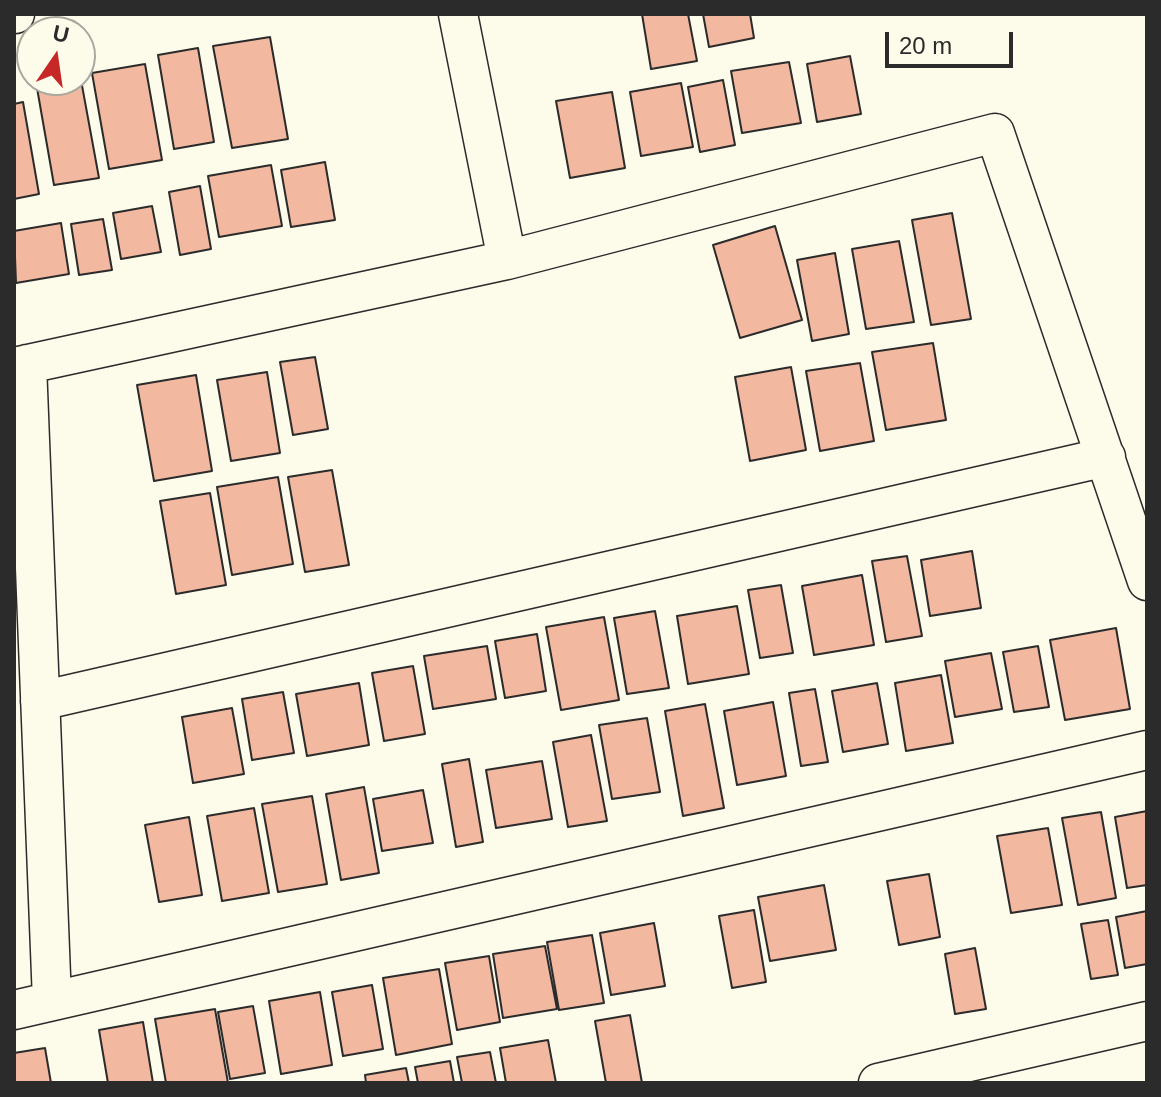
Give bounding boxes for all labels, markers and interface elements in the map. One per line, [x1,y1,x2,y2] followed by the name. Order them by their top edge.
[16,16,96,96] north arrow
[889,16,1017,66] scale bar
[51,20,72,48] text: U
[899,32,952,59] text: 20 m

